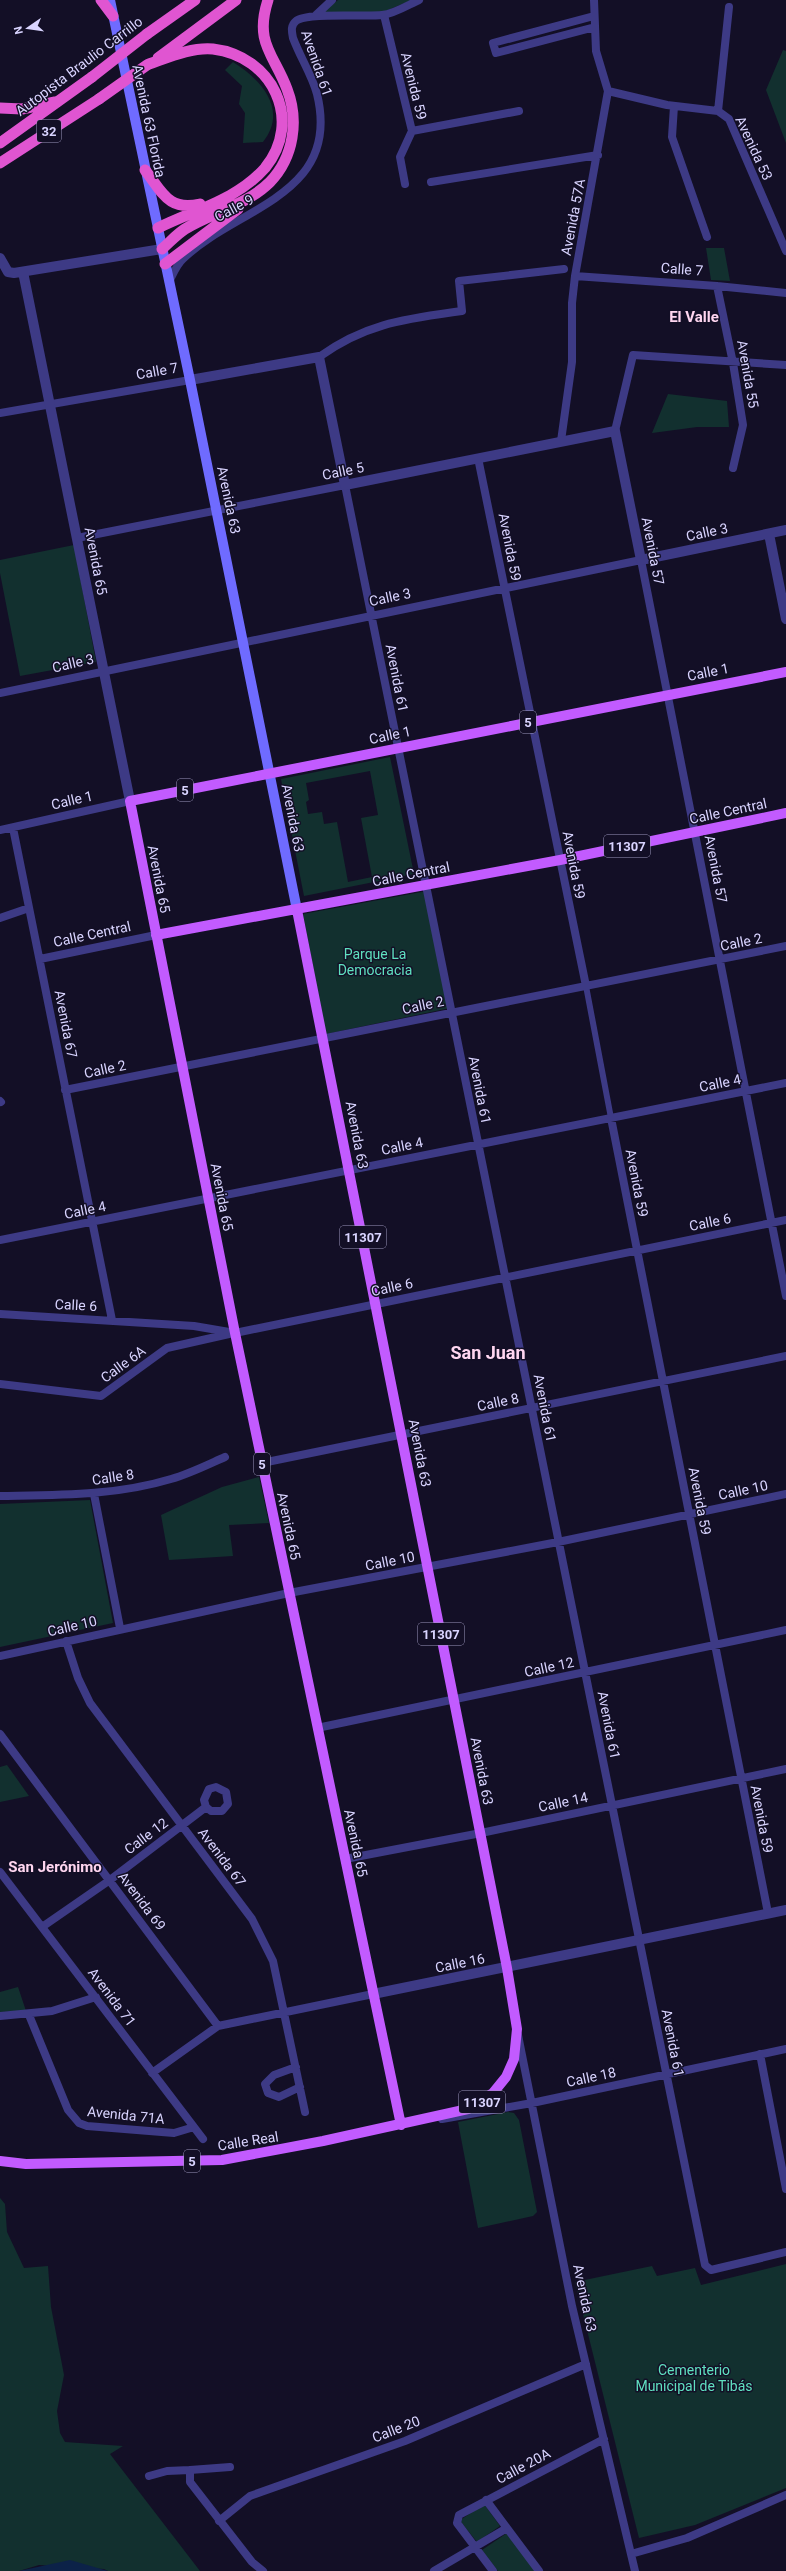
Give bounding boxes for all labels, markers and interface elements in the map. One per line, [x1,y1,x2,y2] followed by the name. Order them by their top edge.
[8,8,48,48] north arrow
[12,13,146,119] street label: Autopista Braulio Carrillo
[11,25,26,35] text: N
[298,28,336,98] street label: Avenida 61
[398,51,430,121] street label: Avenida 59
[129,63,169,179] street label: Avenida 63 Florida
[732,113,776,183] street label: Avenida 53
[37,120,61,142] road number: 32
[558,177,588,257] street label: Avenida 57A
[212,191,256,225] street label: Calle 9
[660,260,704,278] street label: Calle 7
[669,308,719,326] district label: El Valle
[734,339,762,409] street label: Avenida 55
[135,359,179,383] street label: Calle 7
[321,459,365,483] street label: Calle 5
[214,465,244,535] street label: Avenida 63
[496,512,524,582] street label: Avenida 59
[639,516,667,586] street label: Avenida 57
[685,520,729,544] street label: Calle 3
[82,526,110,596] street label: Avenida 65
[368,585,412,609] street label: Calle 3
[383,643,411,713] street label: Avenida 61
[51,650,95,676] street label: Calle 3
[686,660,730,684] street label: Calle 1
[520,711,536,733] road number: 5
[368,723,412,747] street label: Calle 1
[177,779,193,801] road number: 5
[279,783,307,853] street label: Avenida 63
[50,787,94,813] street label: Calle 1
[688,795,768,827] street label: Calle Central
[560,830,588,900] street label: Avenida 59
[702,834,730,904] street label: Avenida 57
[604,835,650,857] road number: 11307
[145,844,173,914] street label: Avenida 65
[371,859,451,889] street label: Calle Central
[52,918,132,950] street label: Calle Central
[719,930,763,954] street label: Calle 2
[338,946,412,978] park label: Parque La Democracia
[52,989,80,1059] street label: Avenida 67
[401,993,445,1017] street label: Calle 2
[466,1055,494,1125] street label: Avenida 61
[83,1057,127,1081] street label: Calle 2
[698,1071,742,1095] street label: Calle 4
[343,1100,371,1170] street label: Avenida 63
[380,1134,424,1158] street label: Calle 4
[623,1148,651,1218] street label: Avenida 59
[208,1162,236,1232] street label: Avenida 65
[63,1198,107,1222] street label: Calle 4
[688,1210,732,1234] street label: Calle 6
[340,1226,386,1248] road number: 11307
[370,1275,414,1299] street label: Calle 6
[54,1296,98,1314] street label: Calle 6
[97,1342,149,1386] street label: Calle 6A
[450,1342,526,1363] district label: San Juan
[531,1373,559,1443] street label: Avenida 61
[476,1390,520,1414] street label: Calle 8
[406,1418,434,1488] street label: Avenida 63
[254,1453,270,1475] road number: 5
[91,1466,135,1488] street label: Calle 8
[686,1466,714,1536] street label: Avenida 59
[717,1477,769,1503] street label: Calle 10
[274,1491,304,1561] street label: Avenida 65
[364,1548,416,1574] street label: Calle 10
[46,1613,98,1639] street label: Calle 10
[418,1623,464,1645] road number: 11307
[523,1654,575,1680] street label: Calle 12
[595,1690,623,1760] street label: Avenida 61
[468,1736,496,1806] street label: Avenida 63
[748,1784,776,1854] street label: Avenida 59
[537,1789,589,1815] street label: Calle 14
[341,1808,371,1878] street label: Avenida 65
[121,1814,171,1857] street label: Calle 12
[195,1825,249,1889] street label: Avenida 67
[8,1858,102,1876] district label: San Jerónimo
[115,1869,169,1933] street label: Avenida 69
[434,1950,486,1976] street label: Calle 16
[85,1965,139,2029] street label: Avenida 71
[659,2008,687,2078] street label: Avenida 61
[565,2064,617,2090] street label: Calle 18
[459,2091,505,2113] road number: 11307
[86,2103,166,2127] street label: Avenida 71A
[216,2128,280,2154] street label: Calle Real
[184,2150,200,2172] road number: 5
[570,2263,600,2333] street label: Avenida 63
[635,2362,753,2394] park label: Cementerio Municipal de Tibás
[370,2412,422,2445] street label: Calle 20
[493,2445,553,2487] street label: Calle 20A

